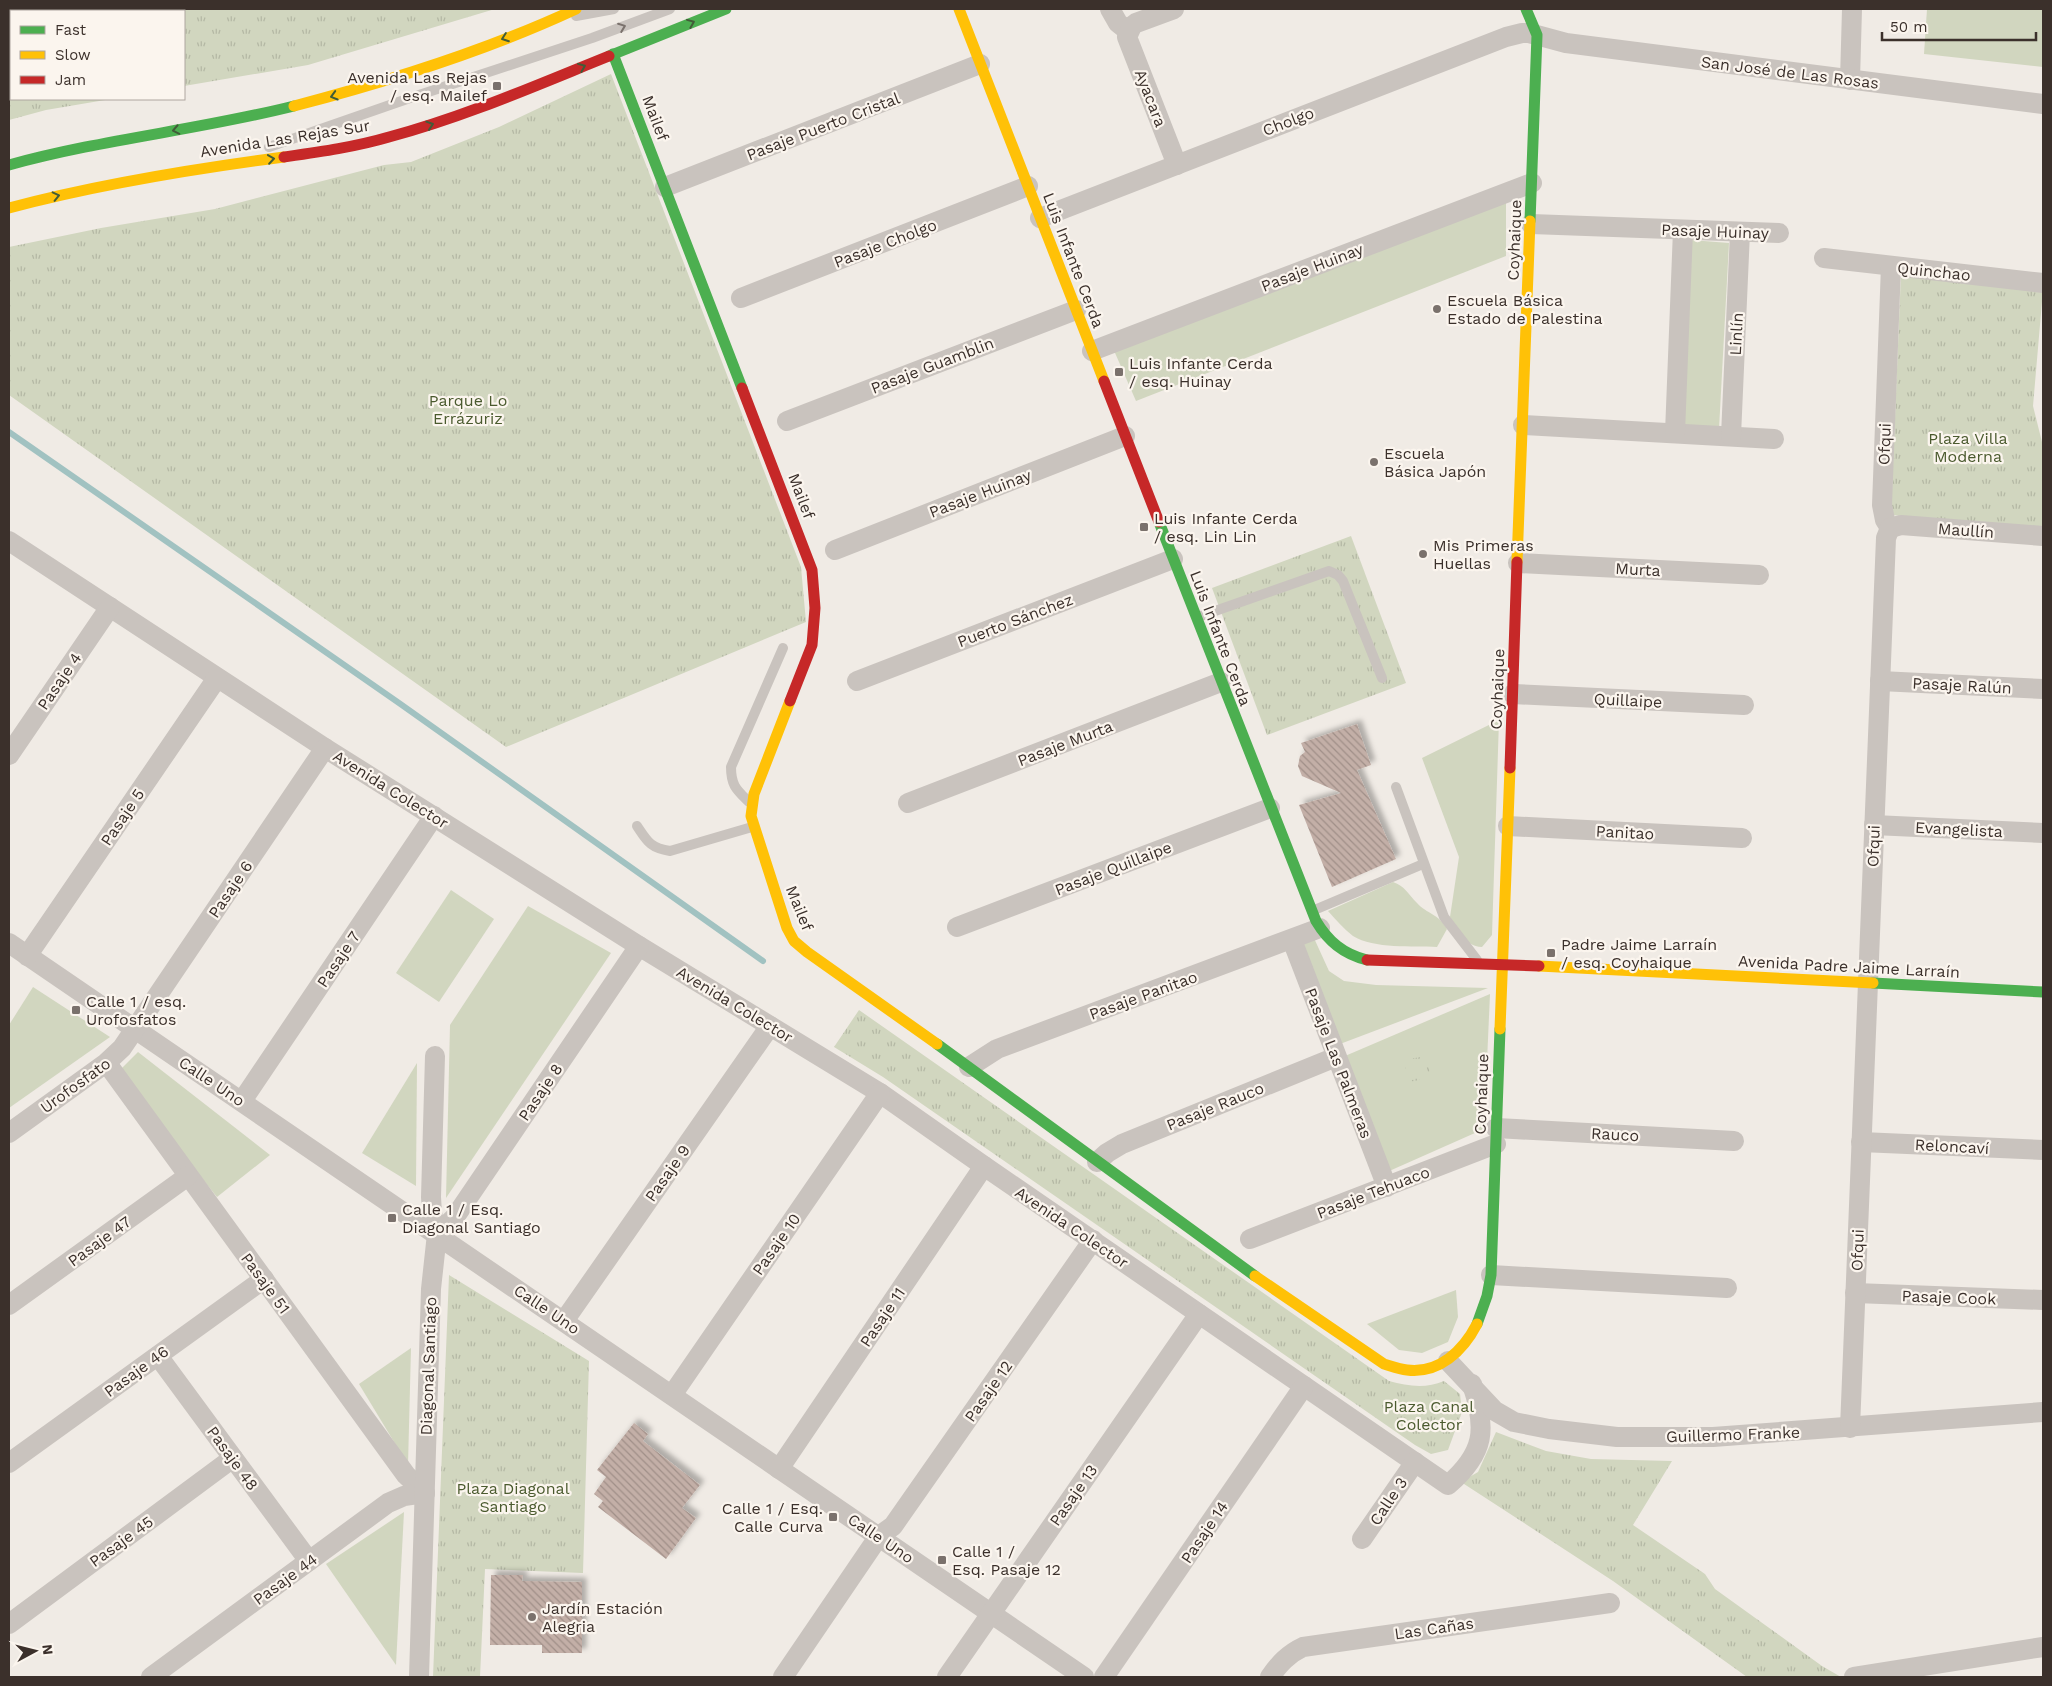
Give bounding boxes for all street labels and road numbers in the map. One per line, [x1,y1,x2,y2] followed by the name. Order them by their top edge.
[1700,52,1880,93] street label: San José de Las Rosas
[1131,67,1170,130] street label: Ayacara
[744,88,903,165] street label: Pasaje Puerto Cristal
[638,93,673,144] street label: Mailef
[1260,103,1317,140] street label: Cholgo
[199,116,372,161] street label: Avenida Las Rejas Sur
[1039,190,1108,331] street label: Luis Infante Cerda
[1504,199,1525,281] street label: Coyhaique
[831,215,939,272] street label: Pasaje Cholgo
[1661,220,1770,243] street label: Pasaje Huinay
[1258,239,1367,296] street label: Pasaje Huinay
[1896,258,1972,285] street label: Quinchao
[1726,312,1747,356] street label: Linlín
[868,333,996,398] street label: Pasaje Guamblin
[1874,423,1895,465] street label: Ofqui
[926,465,1035,522] street label: Pasaje Huinay
[784,471,819,522] street label: Mailef
[1937,519,1995,542] street label: Maullín
[1615,559,1661,580] street label: Murta
[1186,568,1255,709] street label: Luis Infante Cerda
[955,590,1076,651] street label: Puerto Sánchez
[1487,648,1508,730] street label: Coyhaique
[33,649,86,714] street label: Pasaje 4
[1912,673,2012,698] street label: Pasaje Ralún
[1593,689,1663,712] street label: Quillaipe
[1015,717,1115,770] street label: Pasaje Murta
[330,746,452,833] street label: Avenida Colector
[96,785,148,849] street label: Pasaje 5
[1915,818,2003,841] street label: Evangelista
[1595,821,1655,844] street label: Panitao
[1863,825,1884,867] street label: Ofqui
[1052,837,1174,900] street label: Pasaje Quillaipe
[204,857,256,922] street label: Pasaje 6
[782,883,817,934] street label: Mailef
[313,928,364,991] street label: Pasaje 7
[1738,951,1960,982] street label: Avenida Padre Jaime Larraín
[673,962,797,1047] street label: Avenida Colector
[1087,967,1200,1024] street label: Pasaje Panitao
[1301,985,1376,1141] street label: Pasaje Las Palmeras
[175,1052,248,1110] street label: Calle Uno
[1471,1053,1492,1135] street label: Coyhaique
[37,1054,114,1117] street label: Urofosfato
[514,1060,566,1125] street label: Pasaje 8
[1164,1078,1267,1135] street label: Pasaje Rauco
[1590,1124,1640,1145] street label: Rauco
[1914,1135,1990,1158] street label: Reloncaví
[641,1141,694,1205] street label: Pasaje 9
[1314,1162,1432,1223] street label: Pasaje Tehuaco
[1012,1183,1132,1273] street label: Avenida Colector
[748,1210,805,1279] street label: Pasaje 10
[64,1212,135,1271] street label: Pasaje 47
[1847,1229,1868,1271] street label: Ofqui
[237,1249,294,1318] street label: Pasaje 51
[510,1280,583,1338] street label: Calle Uno
[856,1284,909,1351] street label: Pasaje 11
[1901,1286,1997,1309] street label: Pasaje Cook
[417,1296,440,1436] street label: Diagonal Santiago
[100,1342,172,1401] street label: Pasaje 46
[960,1357,1016,1426] street label: Pasaje 12
[203,1422,262,1494] street label: Pasaje 48
[1666,1423,1800,1446] street label: Guillermo Franke
[1045,1461,1101,1530] street label: Pasaje 13
[1365,1474,1411,1529] street label: Calle 3
[1177,1497,1232,1567] street label: Pasaje 14
[844,1509,917,1567] street label: Calle Uno
[86,1512,157,1571] street label: Pasaje 45
[249,1550,321,1609] street label: Pasaje 44
[1393,1614,1475,1643] street label: Las Cañas

